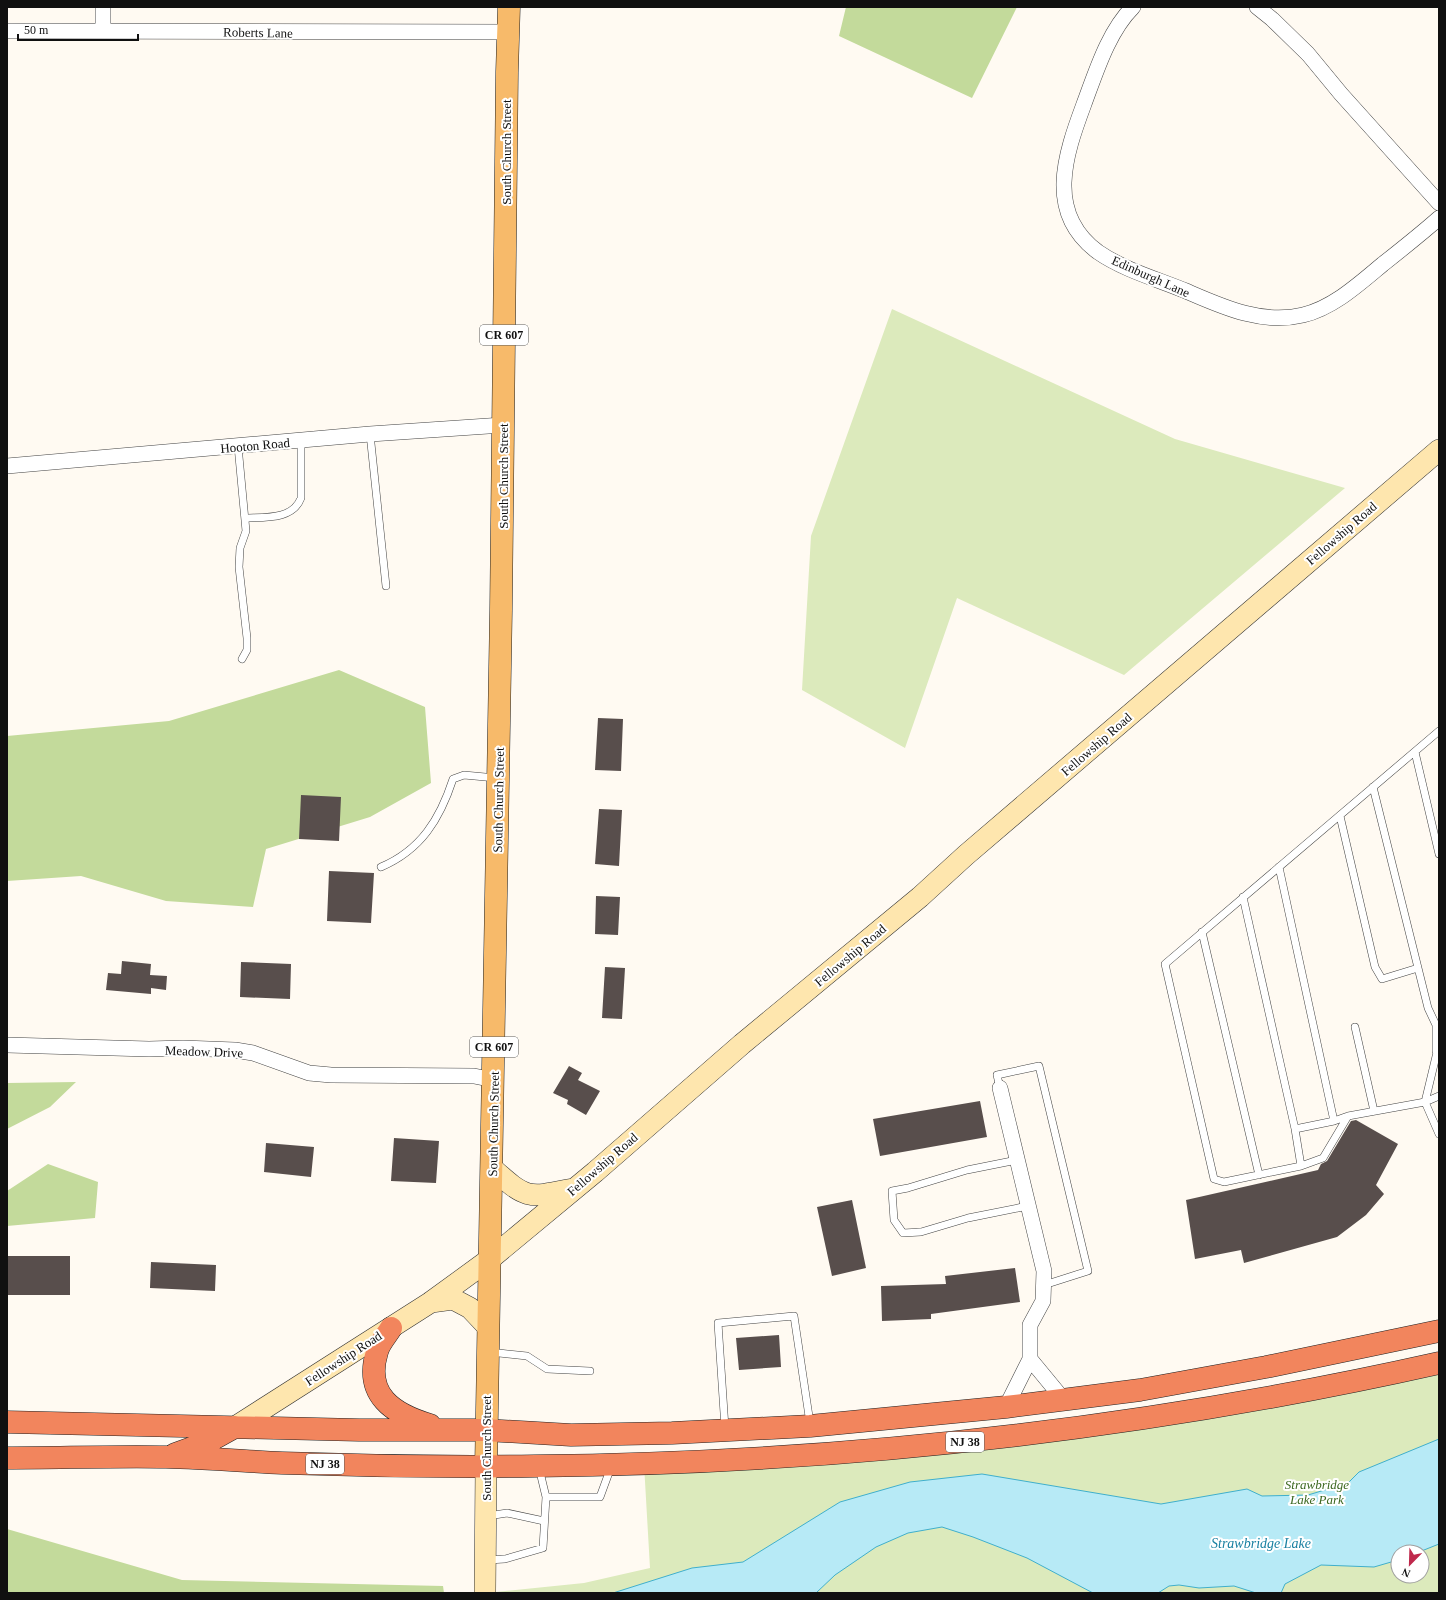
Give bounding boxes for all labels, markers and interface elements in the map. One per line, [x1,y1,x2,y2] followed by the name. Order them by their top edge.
[18,16,138,42] scale bar
[24,23,49,37] text: 50 m
[223,24,293,41] street label: Roberts Lane
[499,99,514,205] street label: South Church Street
[1109,253,1192,300] street label: Edinburgh Lane
[480,325,528,345] road number: CR 607
[496,423,511,529] street label: South Church Street
[220,435,291,456] street label: Hooton Road
[1303,498,1380,568] street label: Fellowship Road
[1058,709,1135,779] street label: Fellowship Road
[490,747,507,853] street label: South Church Street
[812,921,889,990] street label: Fellowship Road
[470,1037,518,1057] road number: CR 607
[165,1043,244,1060] street label: Meadow Drive
[485,1071,502,1177] street label: South Church Street
[564,1129,641,1199] street label: Fellowship Road
[302,1328,385,1389] street label: Fellowship Road
[479,1395,494,1501] street label: South Church Street
[946,1432,984,1452] road number: NJ 38
[306,1454,344,1474] road number: NJ 38
[1285,1477,1349,1507] park label: Strawbridge Lake Park
[1211,1536,1311,1551] water label: Strawbridge Lake
[1390,1544,1430,1584] north arrow
[1400,1566,1412,1580] text: N

